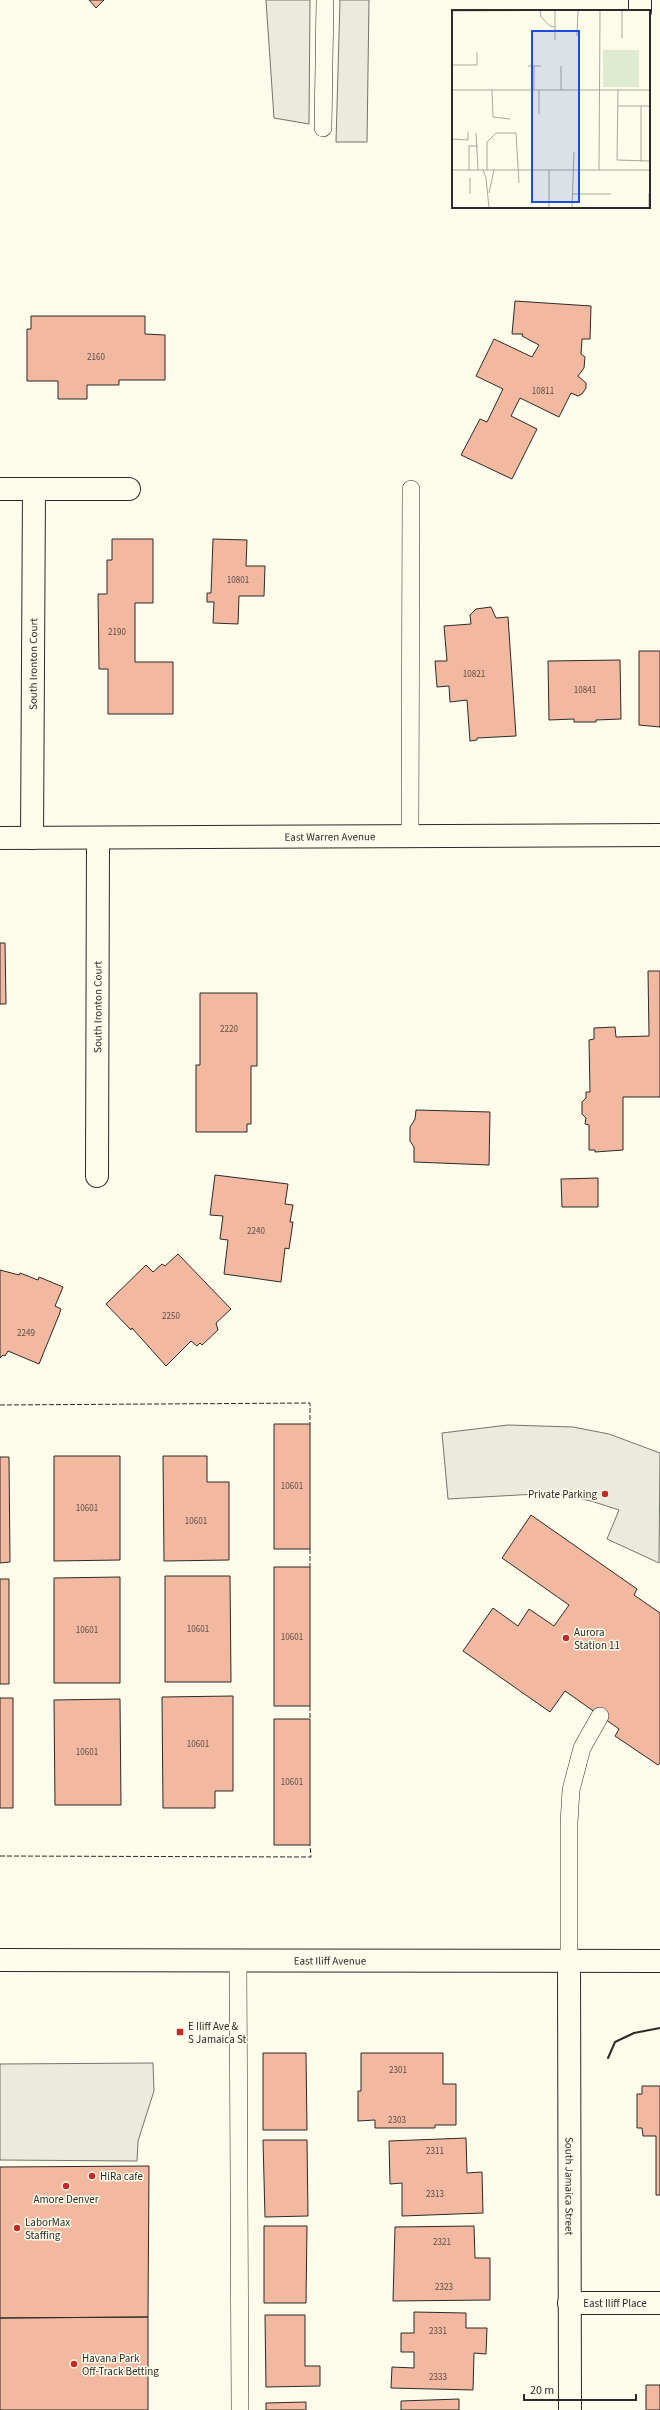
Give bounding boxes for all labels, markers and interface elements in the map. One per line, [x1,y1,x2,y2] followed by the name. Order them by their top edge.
[452,10,650,208] inset map
[87,351,105,364] house number: 2160
[532,385,554,398] house number: 10811
[227,574,249,587] house number: 10801
[25,618,41,710] street label: South Ironton Court
[108,626,126,639] house number: 2190
[463,668,485,681] house number: 10821
[574,684,596,697] house number: 10841
[285,829,376,844] street label: East Warren Avenue
[90,961,105,1053] street label: South Ironton Court
[220,1023,238,1036] house number: 2220
[247,1225,265,1238] house number: 2240
[162,1310,180,1323] house number: 2250
[17,1327,35,1340] house number: 2249
[281,1480,303,1493] house number: 10601
[528,1487,597,1502] place label: Private Parking
[600,1489,610,1499] marker: Private Parking
[76,1502,98,1515] house number: 10601
[185,1515,207,1528] house number: 10601
[187,1623,209,1636] house number: 10601
[76,1624,98,1637] house number: 10601
[574,1625,620,1653] place label: Aurora Station 11
[281,1631,303,1644] house number: 10601
[561,1633,571,1643] marker: Aurora Station 11
[187,1738,209,1751] house number: 10601
[76,1746,98,1759] house number: 10601
[281,1776,303,1789] house number: 10601
[294,1953,367,1968] street label: East Iliff Avenue
[188,2019,247,2047] place label: E Iliff Ave & S Jamaica St
[175,2027,185,2037] marker: E Iliff Ave & S Jamaica St
[389,2064,407,2077] house number: 2301
[388,2114,406,2127] house number: 2303
[562,2137,577,2235] street label: South Jamaica Street
[426,2145,444,2158] house number: 2311
[100,2169,143,2184] place label: HiRa cafe
[87,2171,97,2181] marker: HiRa cafe
[61,2181,71,2191] marker: Amore Denver
[426,2188,444,2201] house number: 2313
[33,2192,99,2207] place label: Amore Denver
[25,2215,70,2243] place label: LaborMax Staffing
[12,2223,22,2233] marker: LaborMax Staffing
[433,2236,451,2249] house number: 2321
[435,2281,453,2294] house number: 2323
[583,2296,647,2311] street label: East Iliff Place
[429,2325,447,2338] house number: 2331
[82,2351,159,2379] place label: Havana Park Off-Track Betting
[69,2359,79,2369] marker: Havana Park Off-Track Betting
[429,2371,447,2384] house number: 2333
[524,2376,636,2402] scale bar
[530,2382,554,2399] text: 20 m

